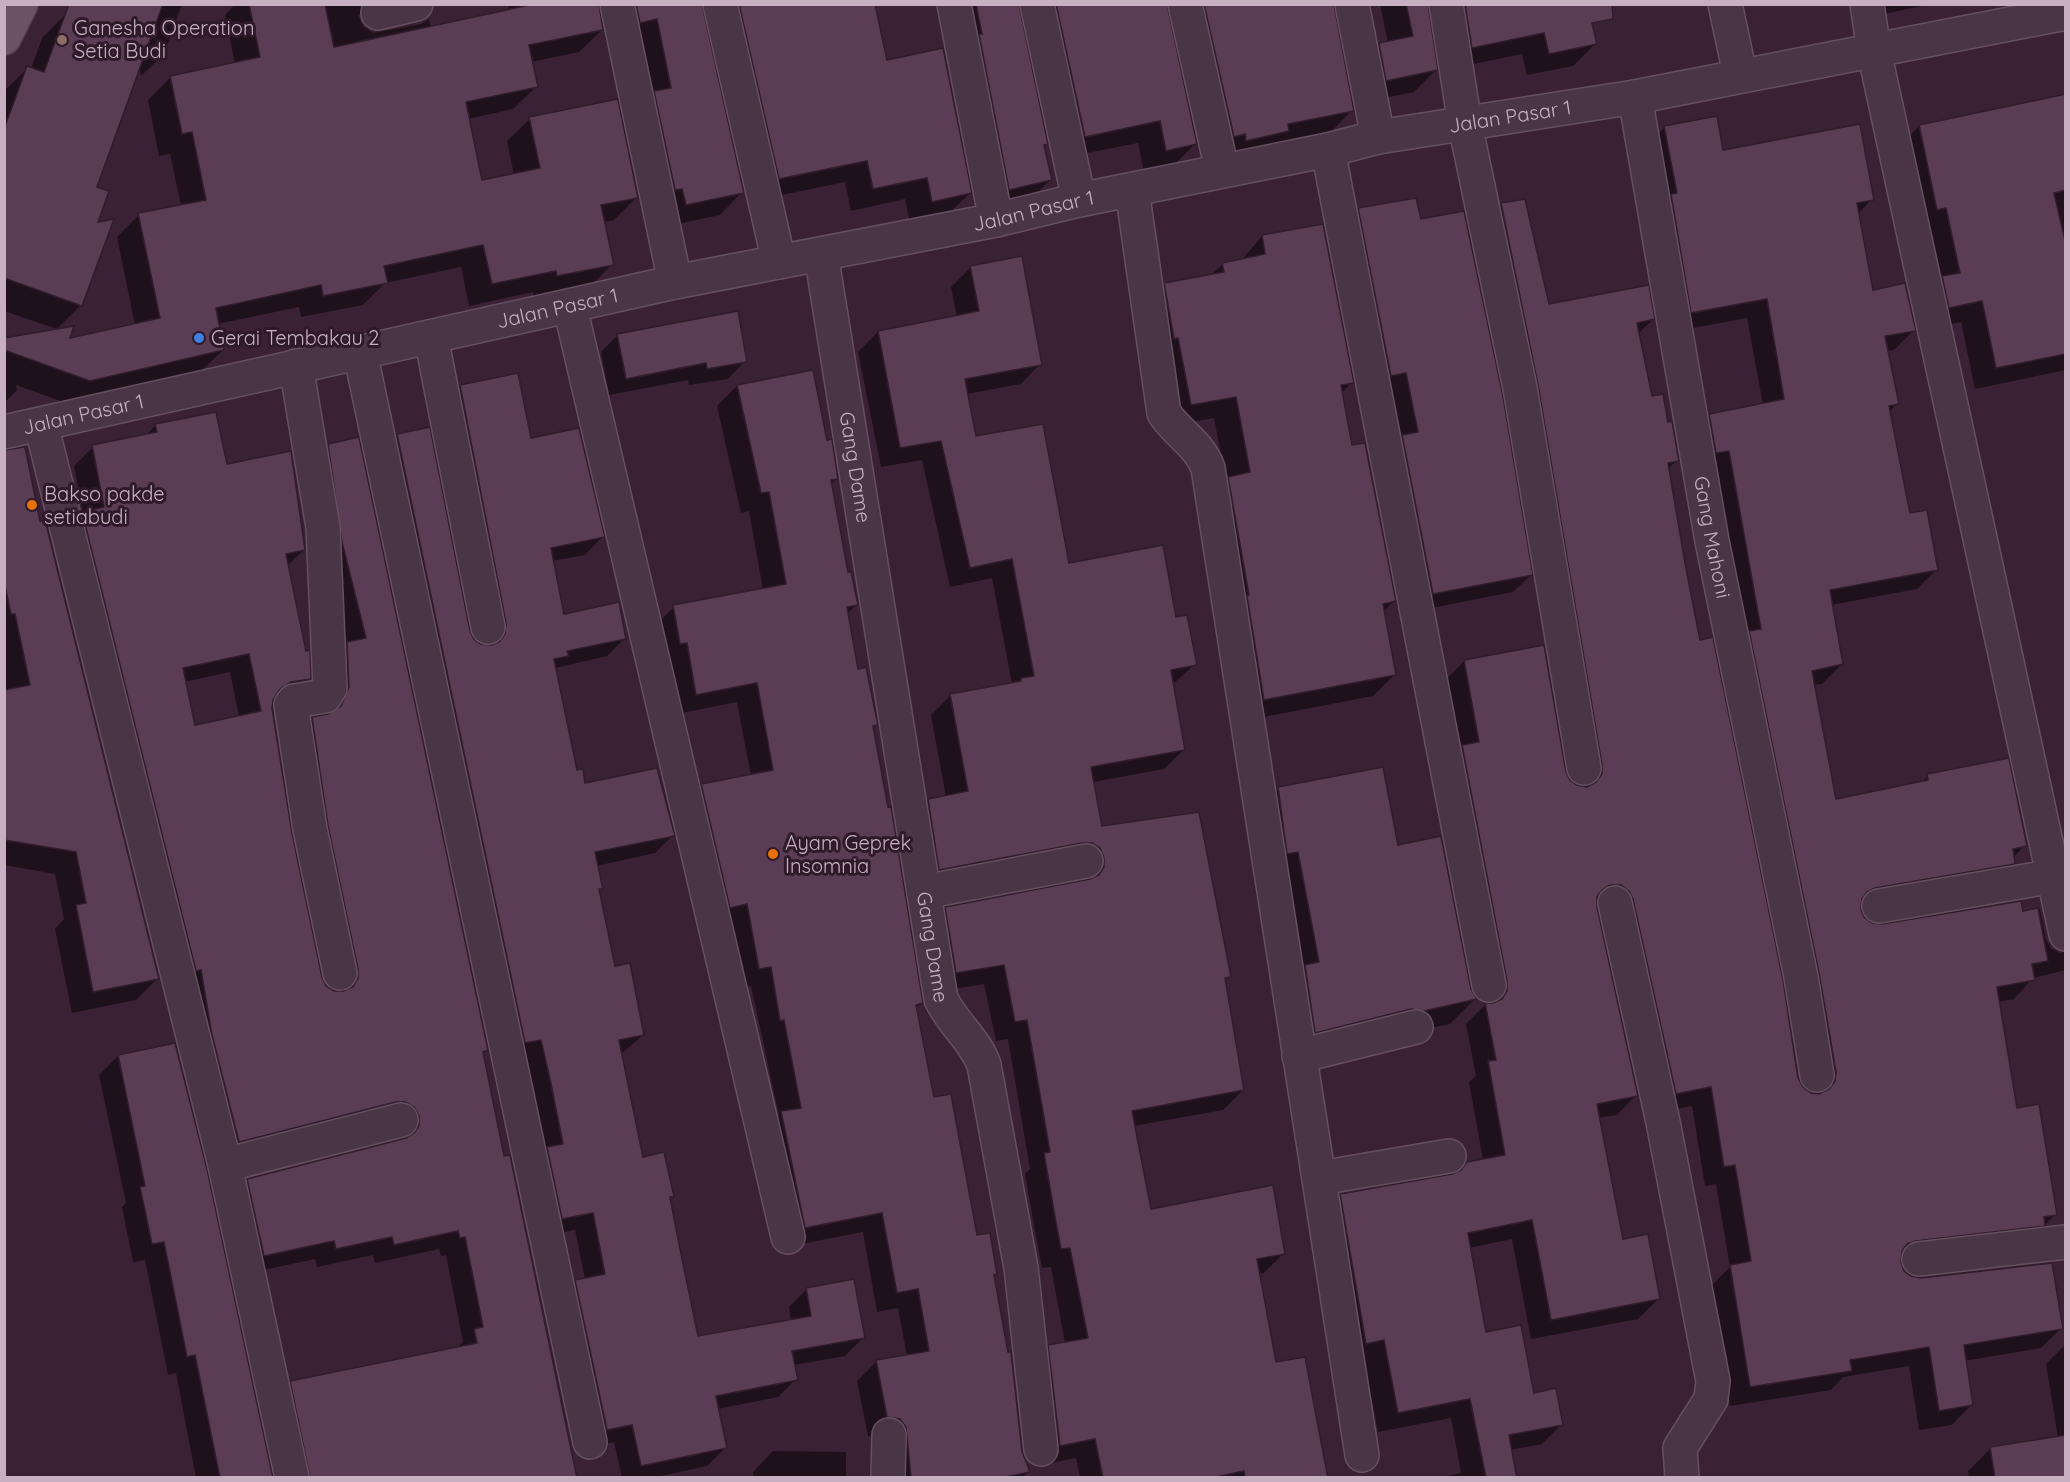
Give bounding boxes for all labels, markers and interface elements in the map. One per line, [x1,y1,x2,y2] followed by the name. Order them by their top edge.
[74,15,255,63] place label: Ganesha Operation Setia Budi
[55,33,69,47] marker: Ganesha Operation Setia Budi
[1447,94,1573,138] street label: Jalan Pasar 1
[971,184,1096,236] street label: Jalan Pasar 1
[494,282,620,333] street label: Jalan Pasar 1
[211,325,379,350] place label: Gerai Tembakau 2
[192,331,206,345] marker: Gerai Tembakau 2
[20,388,146,440] street label: Jalan Pasar 1
[835,410,877,524] street label: Gang Dame
[1689,474,1736,601] street label: Gang Mahoni
[44,481,165,529] place label: Bakso pakde setiabudi
[25,498,39,512] marker: Bakso pakde setiabudi
[785,830,911,878] place label: Ayam Geprek Insomnia
[766,847,780,861] marker: Ayam Geprek Insomnia
[912,890,954,1004] street label: Gang Dame

